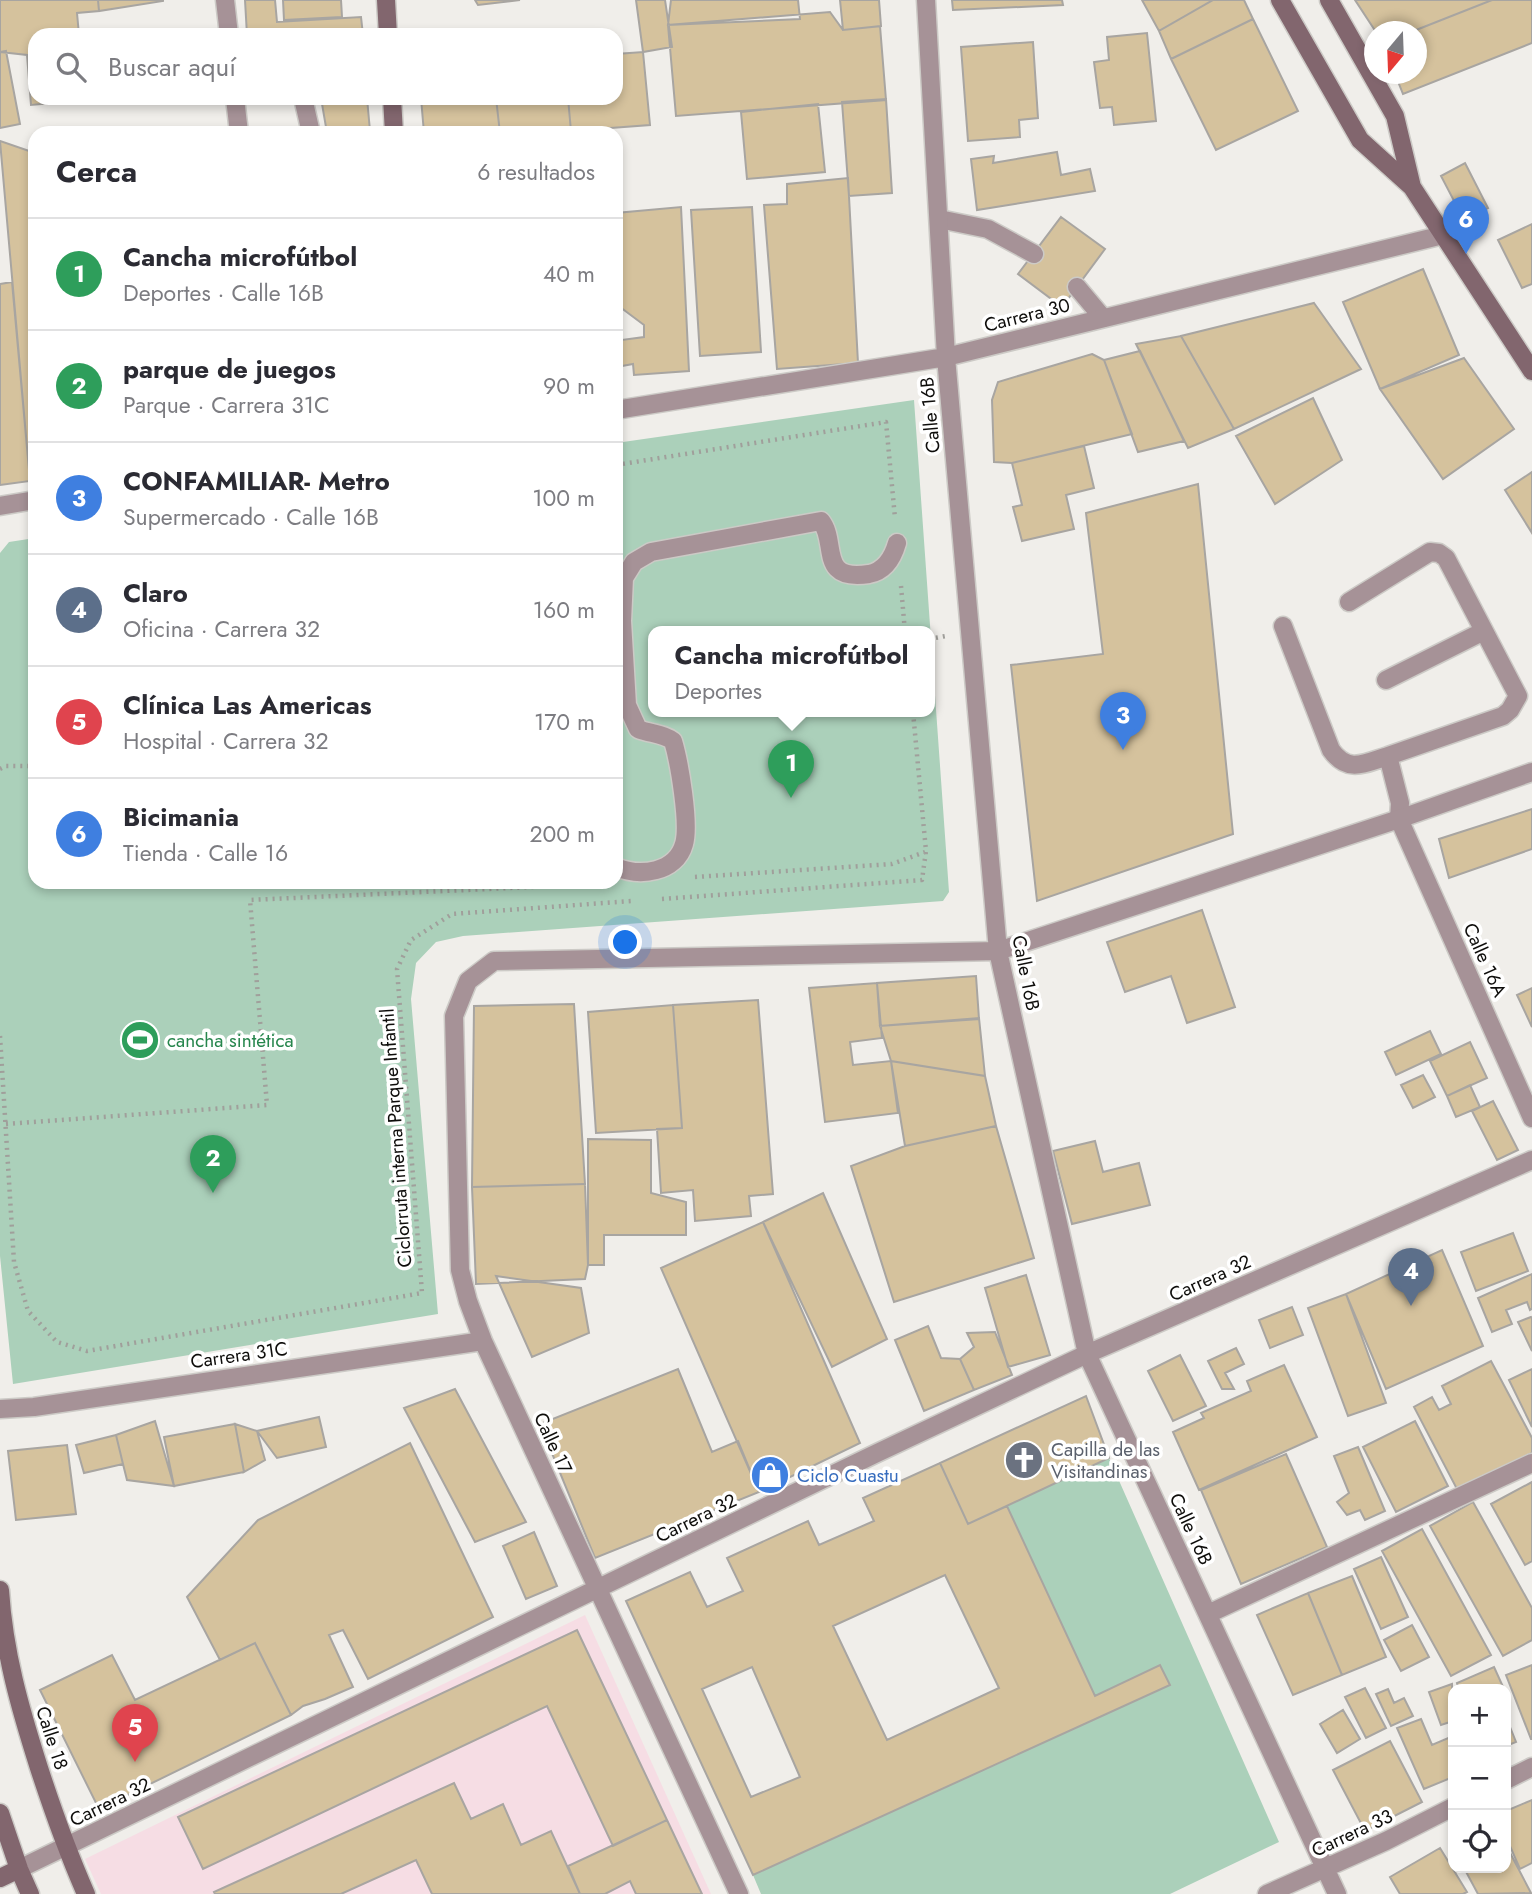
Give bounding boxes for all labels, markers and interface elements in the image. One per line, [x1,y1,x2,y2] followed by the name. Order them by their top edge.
[1364,21,1427,84] north arrow
[28,28,623,105] search box
[52,48,90,86] icon: search
[108,48,236,86] text: Buscar aquí
[56,150,137,193] text: Cerca
[477,155,595,189] text: 6 resultados
[1443,196,1489,254] pin: 6
[123,238,357,276] text: Cancha microfútbol
[73,257,85,291] text: 1
[543,257,595,291] text: 40 m
[123,276,324,310] text: Deportes · Calle 16B
[981,291,1073,339] street label: Carrera 30
[123,350,336,388] text: parque de juegos
[71,369,87,403] text: 2
[543,369,595,403] text: 90 m
[913,376,947,454] street label: Calle 16B
[123,388,330,422] text: Parque · Carrera 31C
[123,462,390,500] text: CONFAMILIAR- Metro
[72,481,86,515] text: 3
[532,481,595,515] text: 100 m
[123,500,379,534] text: Supermercado · Calle 16B
[123,574,188,612] text: Claro
[71,593,87,627] text: 4
[533,593,595,627] text: 160 m
[123,612,320,646] text: Oficina · Carrera 32
[648,626,935,717] popup
[674,636,909,674] text: Cancha microfútbol
[674,674,762,708] text: Deportes
[123,686,372,724] text: Clínica Las Americas
[1100,692,1146,750] pin: 3
[72,705,86,739] text: 5
[534,705,595,739] text: 170 m
[123,724,329,758] text: Hospital · Carrera 32
[768,740,814,798] pin: 1
[123,798,239,836] text: Bicimania
[71,817,87,851] text: 6
[529,817,595,851] text: 200 m
[123,836,288,870] text: Tienda · Calle 16
[1457,919,1513,1002] street label: Calle 16A
[608,925,642,959] your location
[1005,933,1047,1013] street label: Calle 16B
[373,1008,419,1268] street label: Ciclorruta interna Parque Infantil
[119,1019,161,1061] sports icon: cancha sintética
[167,1027,294,1054] place label: cancha sintética
[190,1135,236,1193] pin: 2
[1165,1248,1255,1308] street label: Carrera 32
[1388,1248,1434,1306] pin: 4
[189,1335,289,1375] street label: Carrera 31C
[527,1408,579,1478] street label: Calle 17
[1051,1436,1160,1485] place label: Capilla de las Visitandinas
[1003,1439,1045,1481] church icon: Capilla de las Visitandinas
[749,1454,791,1496] shop icon: Ciclo Cuastu
[797,1462,899,1489] place label: Ciclo Cuastu
[651,1487,741,1549] street label: Carrera 32
[1163,1489,1219,1569] street label: Calle 16B
[1448,1684,1511,1873] map controls
[1448,1684,1511,1747] button: +
[29,1703,75,1773] street label: Calle 18
[112,1704,158,1762] pin: 5
[1448,1747,1511,1810] button: −
[65,1771,155,1833] street label: Carrera 32
[1307,1802,1397,1864] street label: Carrera 33
[1448,1810,1511,1873] button: locate

